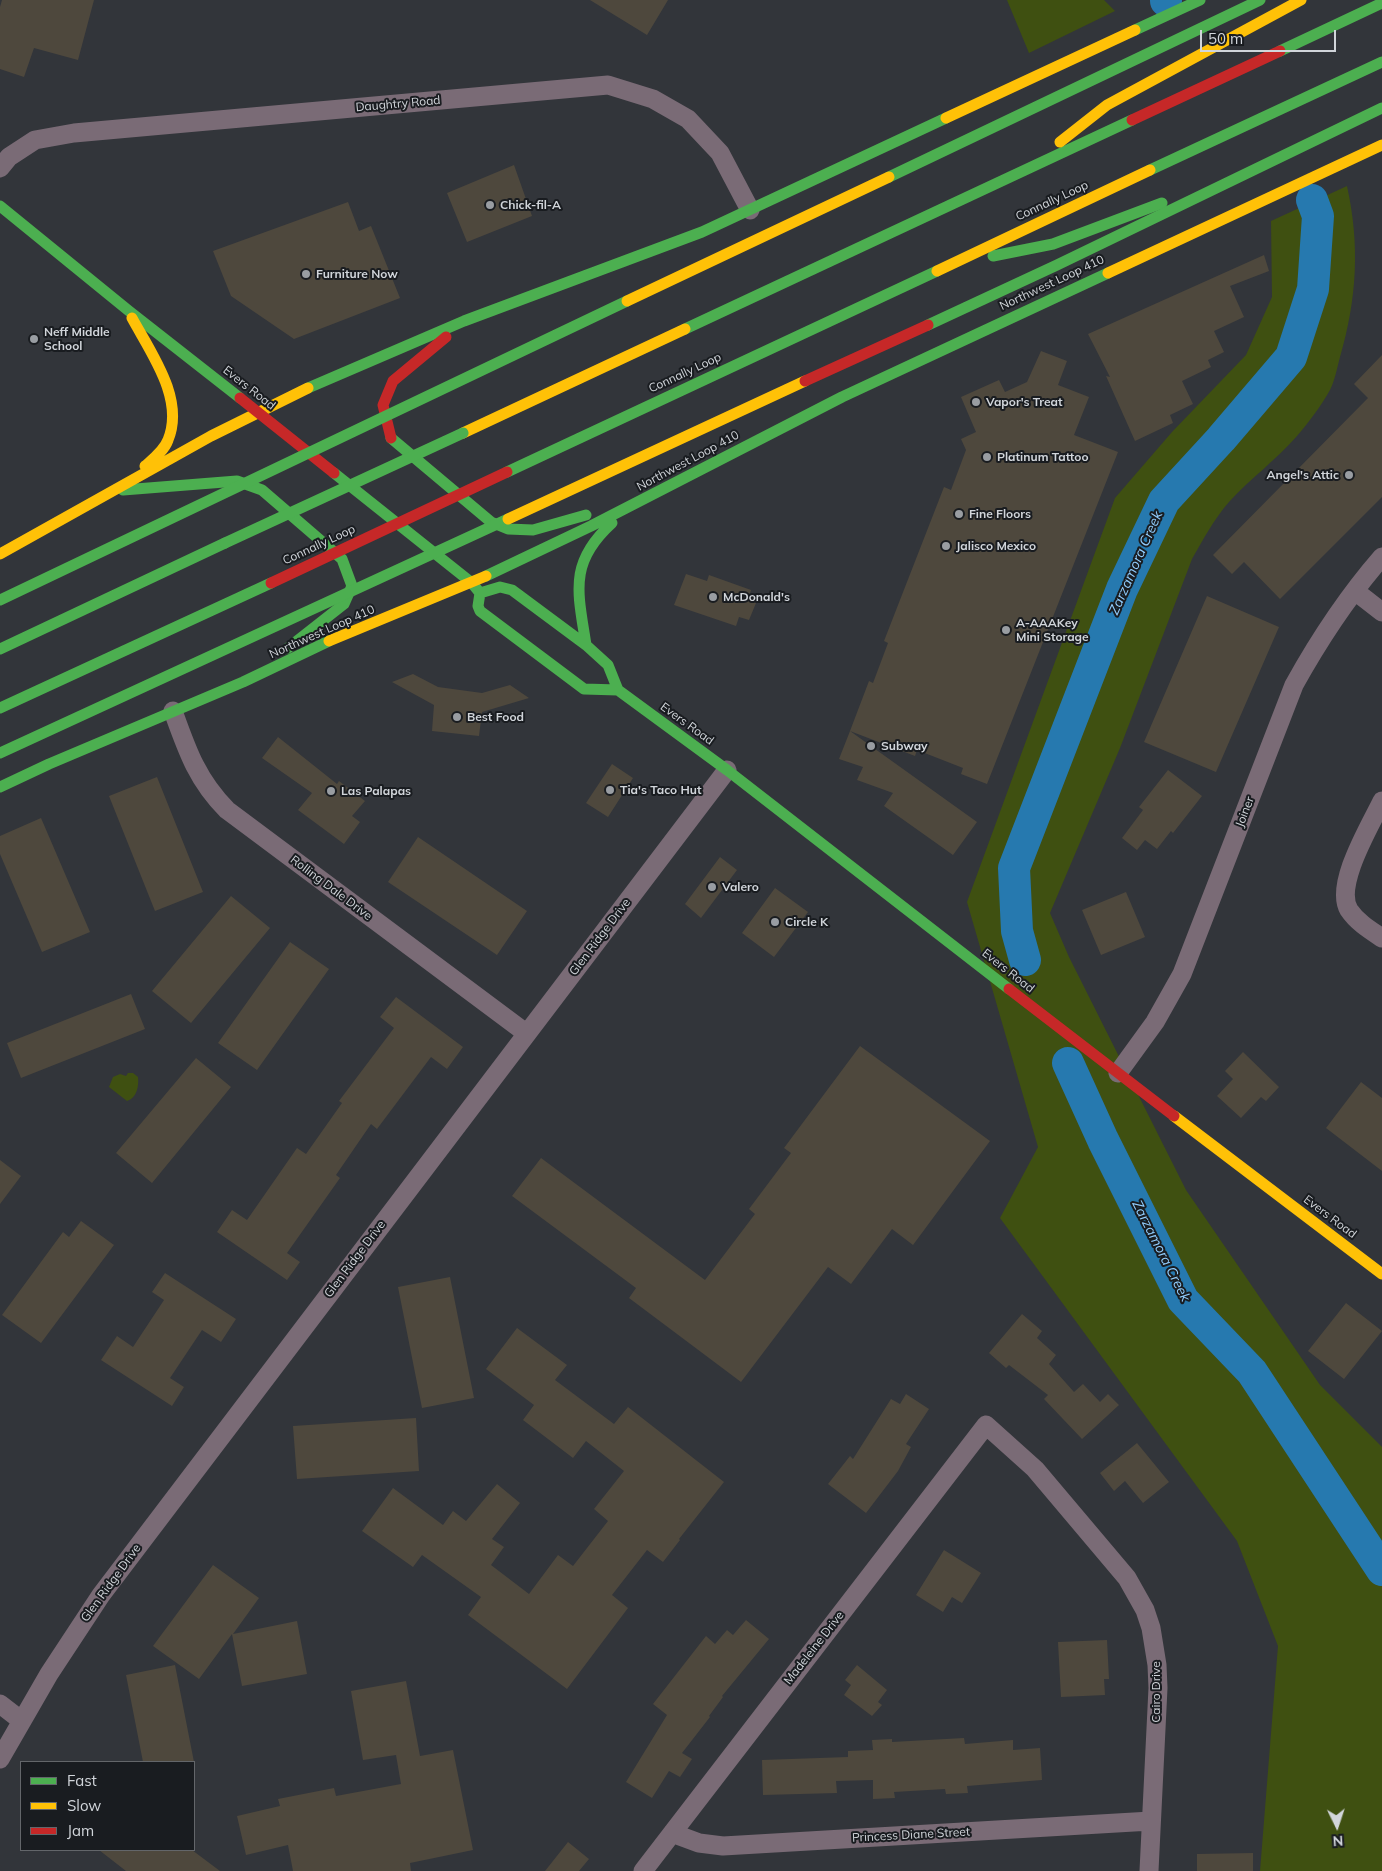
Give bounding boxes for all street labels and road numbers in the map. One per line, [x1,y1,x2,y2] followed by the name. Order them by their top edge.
[355,93,441,115] street label: Daughtry Road
[1013,178,1091,224] street label: Connally Loop
[997,252,1107,314] street label: Northwest Loop 410
[646,350,724,396] street label: Connally Loop
[220,363,278,413] street label: Evers Road
[634,428,742,494] street label: Northwest Loop 410
[280,522,358,568] street label: Connally Loop
[267,602,377,662] street label: Northwest Loop 410
[657,700,717,748] street label: Evers Road
[1233,795,1257,829] street label: Joiner
[287,853,375,923] street label: Rolling Dale Drive
[566,896,634,978] street label: Glen Ridge Drive
[979,946,1037,996] street label: Evers Road
[1301,1192,1359,1242] street label: Evers Road
[321,1218,389,1300] street label: Glen Ridge Drive
[78,1541,144,1625] street label: Glen Ridge Drive
[781,1608,847,1688] street label: Madeleine Drive
[1149,1661,1163,1723] street label: Cairo Drive
[852,1825,970,1845] street label: Princess Diane Street

